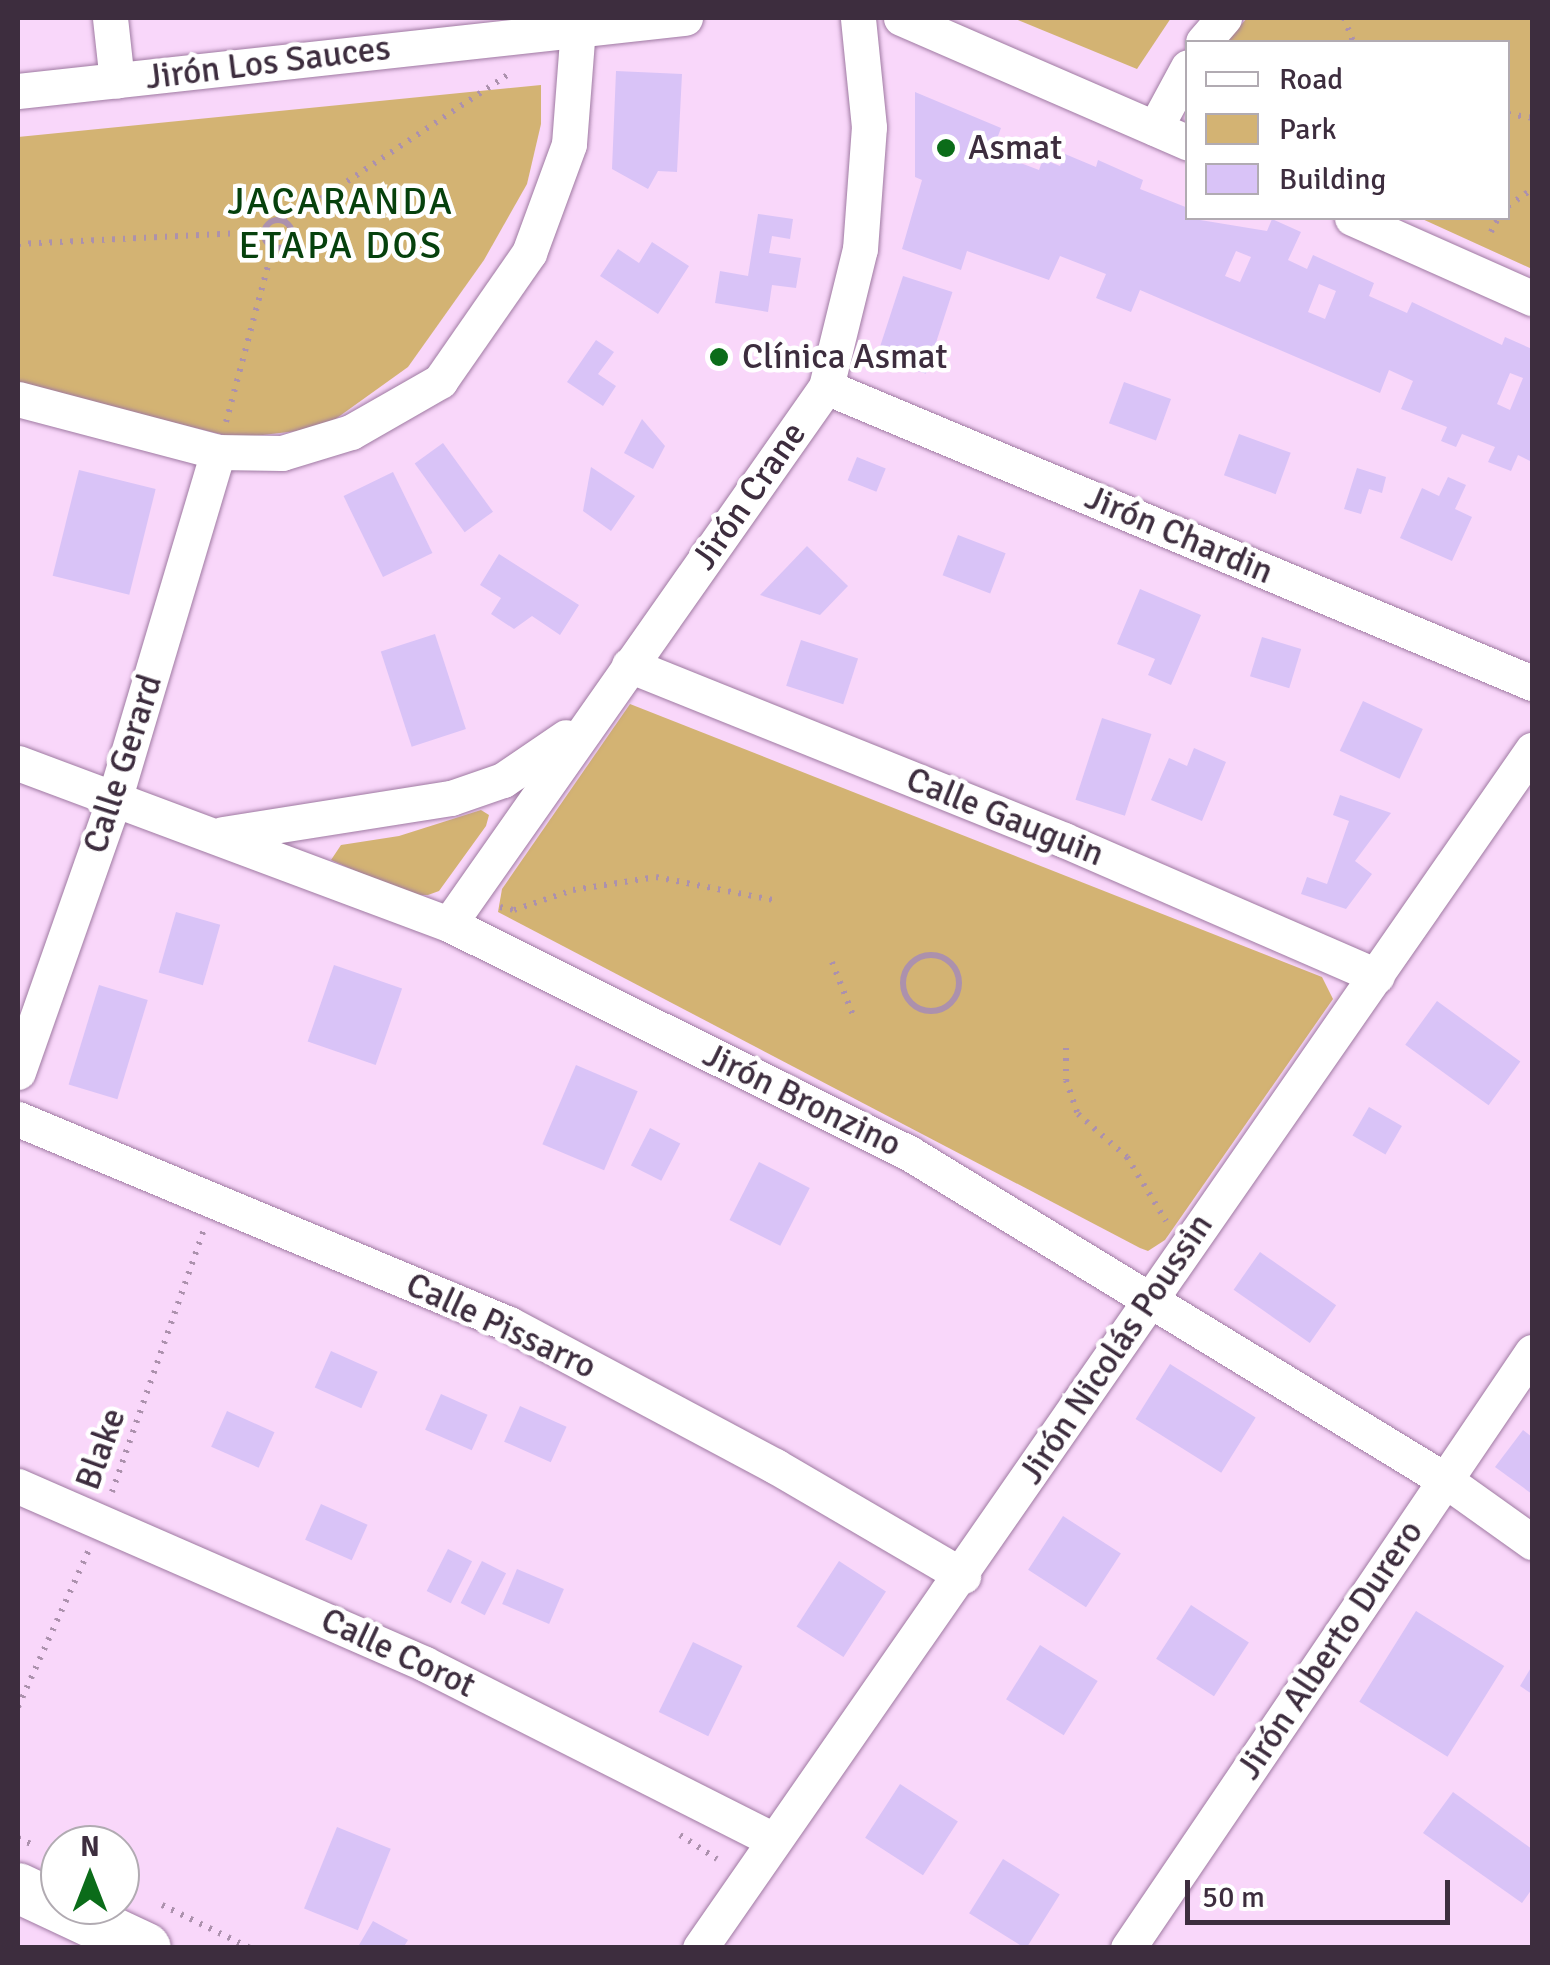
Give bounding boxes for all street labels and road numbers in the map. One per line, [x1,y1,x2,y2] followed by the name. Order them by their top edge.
[143,27,393,99] street label: Jirón Los Sauces
[683,414,815,578] street label: Jirón Crane
[1079,477,1279,593] street label: Jirón Chardin
[74,669,172,859] street label: Calle Gerard
[900,758,1110,876] street label: Calle Gauguin
[696,1034,908,1166] street label: Jirón Bronzino
[1010,1206,1222,1492] street label: Jirón Nicolás Poussin
[399,1264,603,1388] street label: Calle Pissarro
[67,1403,135,1495] street label: Blake
[1228,1513,1432,1787] street label: Jirón Alberto Durero
[314,1599,482,1707] street label: Calle Corot

